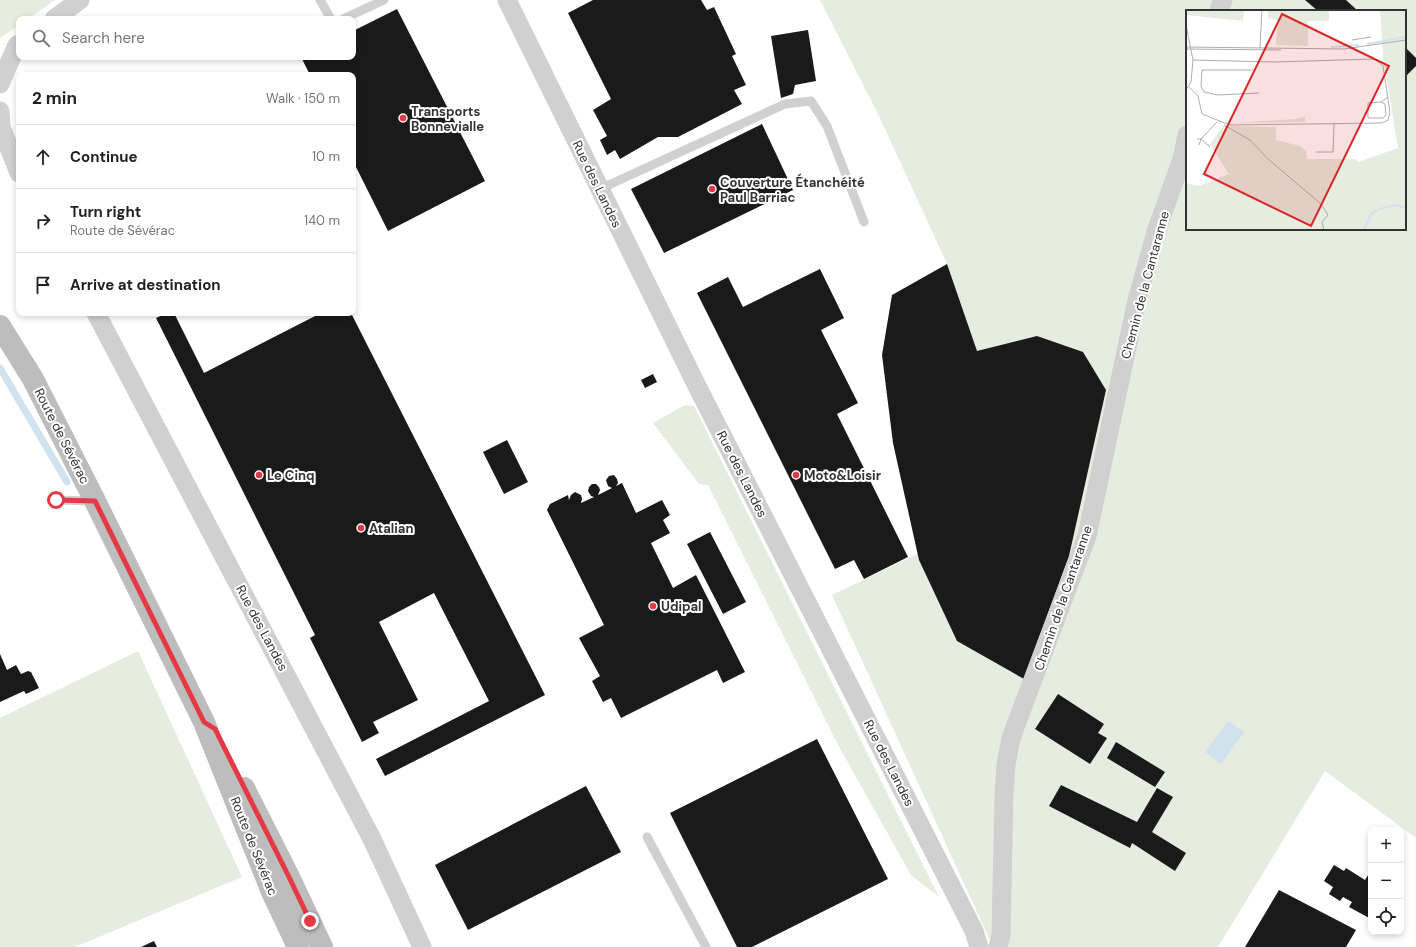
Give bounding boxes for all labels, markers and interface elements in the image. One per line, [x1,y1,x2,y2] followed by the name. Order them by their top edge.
[1186,10,1406,230] inset map
[16,16,356,60] search box
[30,27,52,49] icon: search
[62,28,145,48] text: Search here
[32,87,77,109] text: 2 min
[266,90,340,107] text: Walk · 150 m
[411,103,484,135] place label: Transports Bonnevialle
[398,113,408,123] marker: Transports Bonnevialle
[569,138,625,230] street label: Rue des Landes
[32,146,54,168] icon: ahead
[70,147,138,167] text: Continue
[312,148,340,165] text: 10 m
[720,173,865,206] place label: Couverture Étanchéité Paul Barriac
[707,184,717,194] marker: Couverture Étanchéité Paul Barriac
[70,202,141,222] text: Turn right
[1117,209,1173,361] street label: Chemin de la Cantaranne
[32,210,54,232] icon: right
[304,212,340,229] text: 140 m
[70,222,175,239] text: Route de Sévérac
[32,274,54,296] icon: arrive
[70,275,221,295] text: Arrive at destination
[31,385,93,487] street label: Route de Sévérac
[713,428,771,520] street label: Rue des Landes
[267,467,315,484] place label: Le Cinq
[804,467,882,484] place label: Moto&Loisir
[254,470,264,480] marker: Le Cinq
[791,470,801,480] marker: Moto&Loisir
[47,491,65,509] route start
[369,520,413,537] place label: Atalian
[356,523,366,533] marker: Atalian
[1030,523,1096,673] street label: Chemin de la Cantaranne
[232,582,292,674] street label: Rue des Landes
[661,598,702,615] place label: Udipal
[648,601,658,611] marker: Udipal
[860,717,918,809] street label: Rue des Landes
[226,794,282,898] street label: Route de Sévérac
[1368,827,1404,935] map controls
[1368,827,1404,863] button: +
[1368,863,1404,899] button: −
[1368,899,1404,935] button: locate
[301,912,319,930] route end

